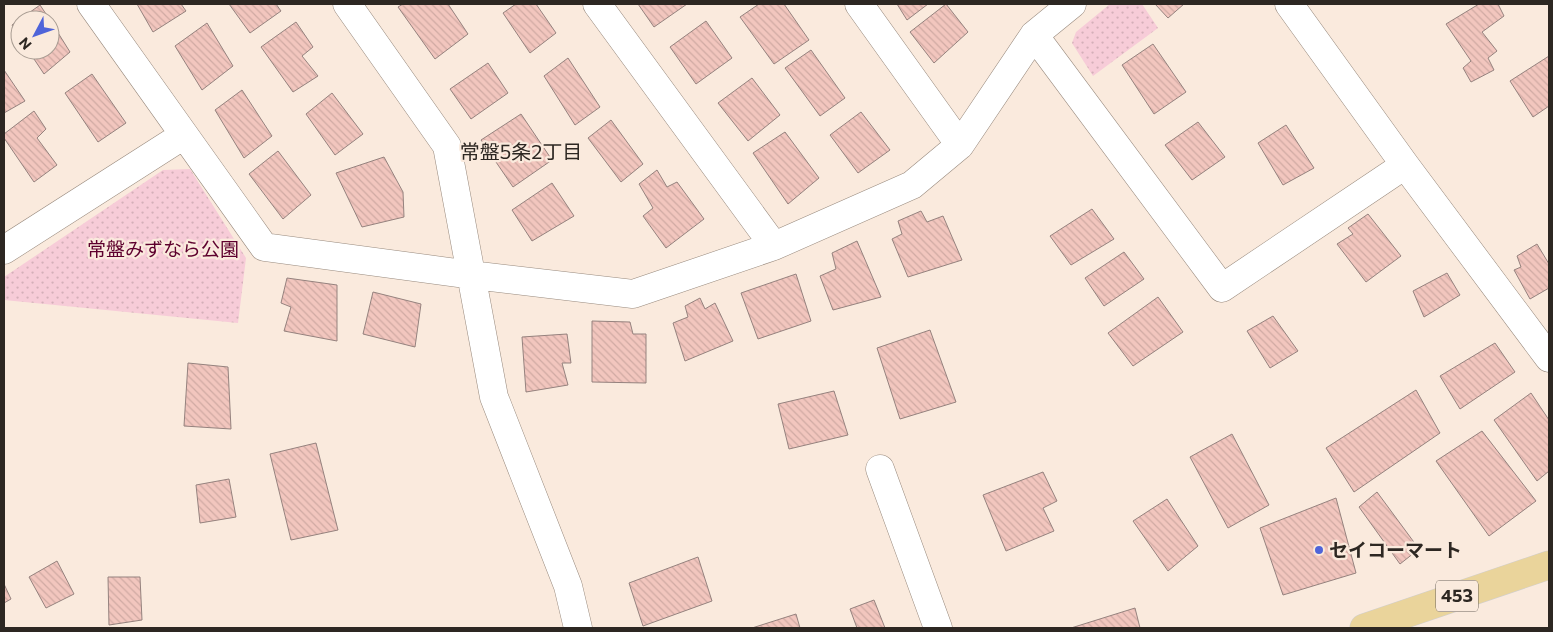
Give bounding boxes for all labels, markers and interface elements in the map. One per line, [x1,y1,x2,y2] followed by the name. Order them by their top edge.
[10,10,60,60] north arrow
[15,34,35,53] text: N
[460,139,582,163] district label: 常盤5条2丁目
[87,237,239,260] park label: 常盤みずなら公園
[1329,538,1462,561] place label: セイコーマート
[1313,544,1325,556] marker: セイコーマート
[1436,580,1478,612] road number: 453

